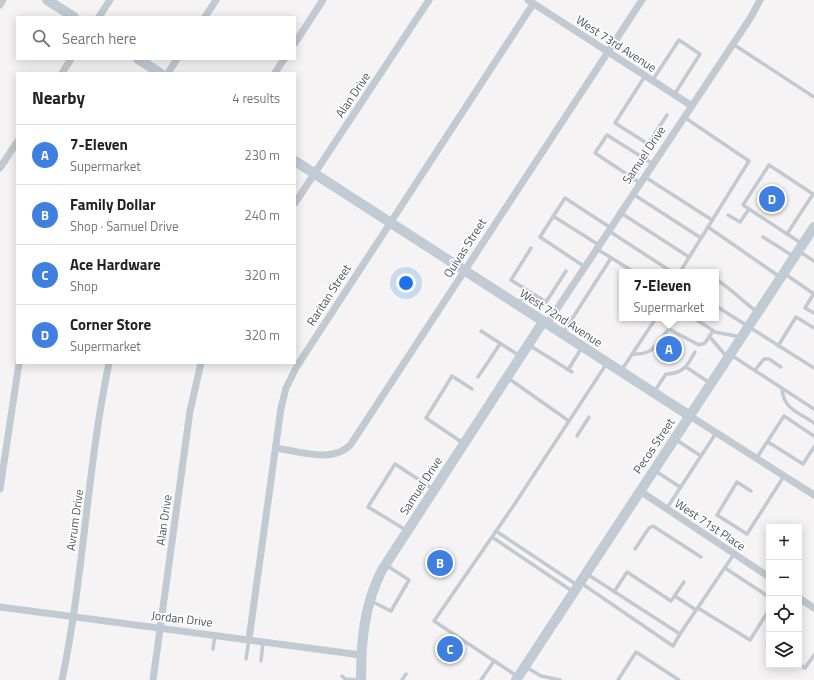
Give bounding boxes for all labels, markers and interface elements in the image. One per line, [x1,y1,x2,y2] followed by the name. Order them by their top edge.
[572,10,660,77] street label: West 73rd Avenue
[16,16,296,60] search box
[30,27,52,49] icon: search
[62,27,136,50] text: Search here
[330,68,375,121] street label: Alan Drive
[32,85,85,111] text: Nearby
[232,88,280,108] text: 4 results
[617,122,670,188] street label: Samuel Drive
[70,133,128,156] text: 7-Eleven
[41,145,49,165] text: A
[244,145,280,165] text: 230 m
[70,156,141,176] text: Supermarket
[759,184,785,214] pin: D
[70,193,156,216] text: Family Dollar
[41,205,49,225] text: B
[244,205,280,225] text: 240 m
[438,213,491,281] street label: Quivas Street
[70,216,178,236] text: Shop · Samuel Drive
[70,253,161,276] text: Ace Hardware
[301,259,356,329] street label: Raritan Street
[41,265,49,285] text: C
[244,265,280,285] text: 320 m
[619,269,719,321] popup
[396,273,416,293] your location
[634,274,691,297] text: 7-Eleven
[70,276,98,296] text: Shop
[516,284,606,351] street label: West 72nd Avenue
[634,297,704,317] text: Supermarket
[70,313,151,336] text: Corner Store
[41,325,49,345] text: D
[244,325,280,345] text: 320 m
[656,334,682,364] pin: A
[70,336,141,356] text: Supermarket
[628,413,680,477] street label: Pecos Street
[394,453,447,519] street label: Samuel Drive
[61,488,88,552] street label: Avrum Drive
[151,493,176,547] street label: Alan Drive
[671,494,750,555] street label: West 71st Place
[766,524,802,668] map controls
[766,524,802,560] button: +
[427,548,453,578] pin: B
[766,560,802,596] button: −
[766,596,802,632] button: locate
[150,605,214,632] street label: Jordan Drive
[766,632,802,668] button: layers
[437,634,463,664] pin: C

